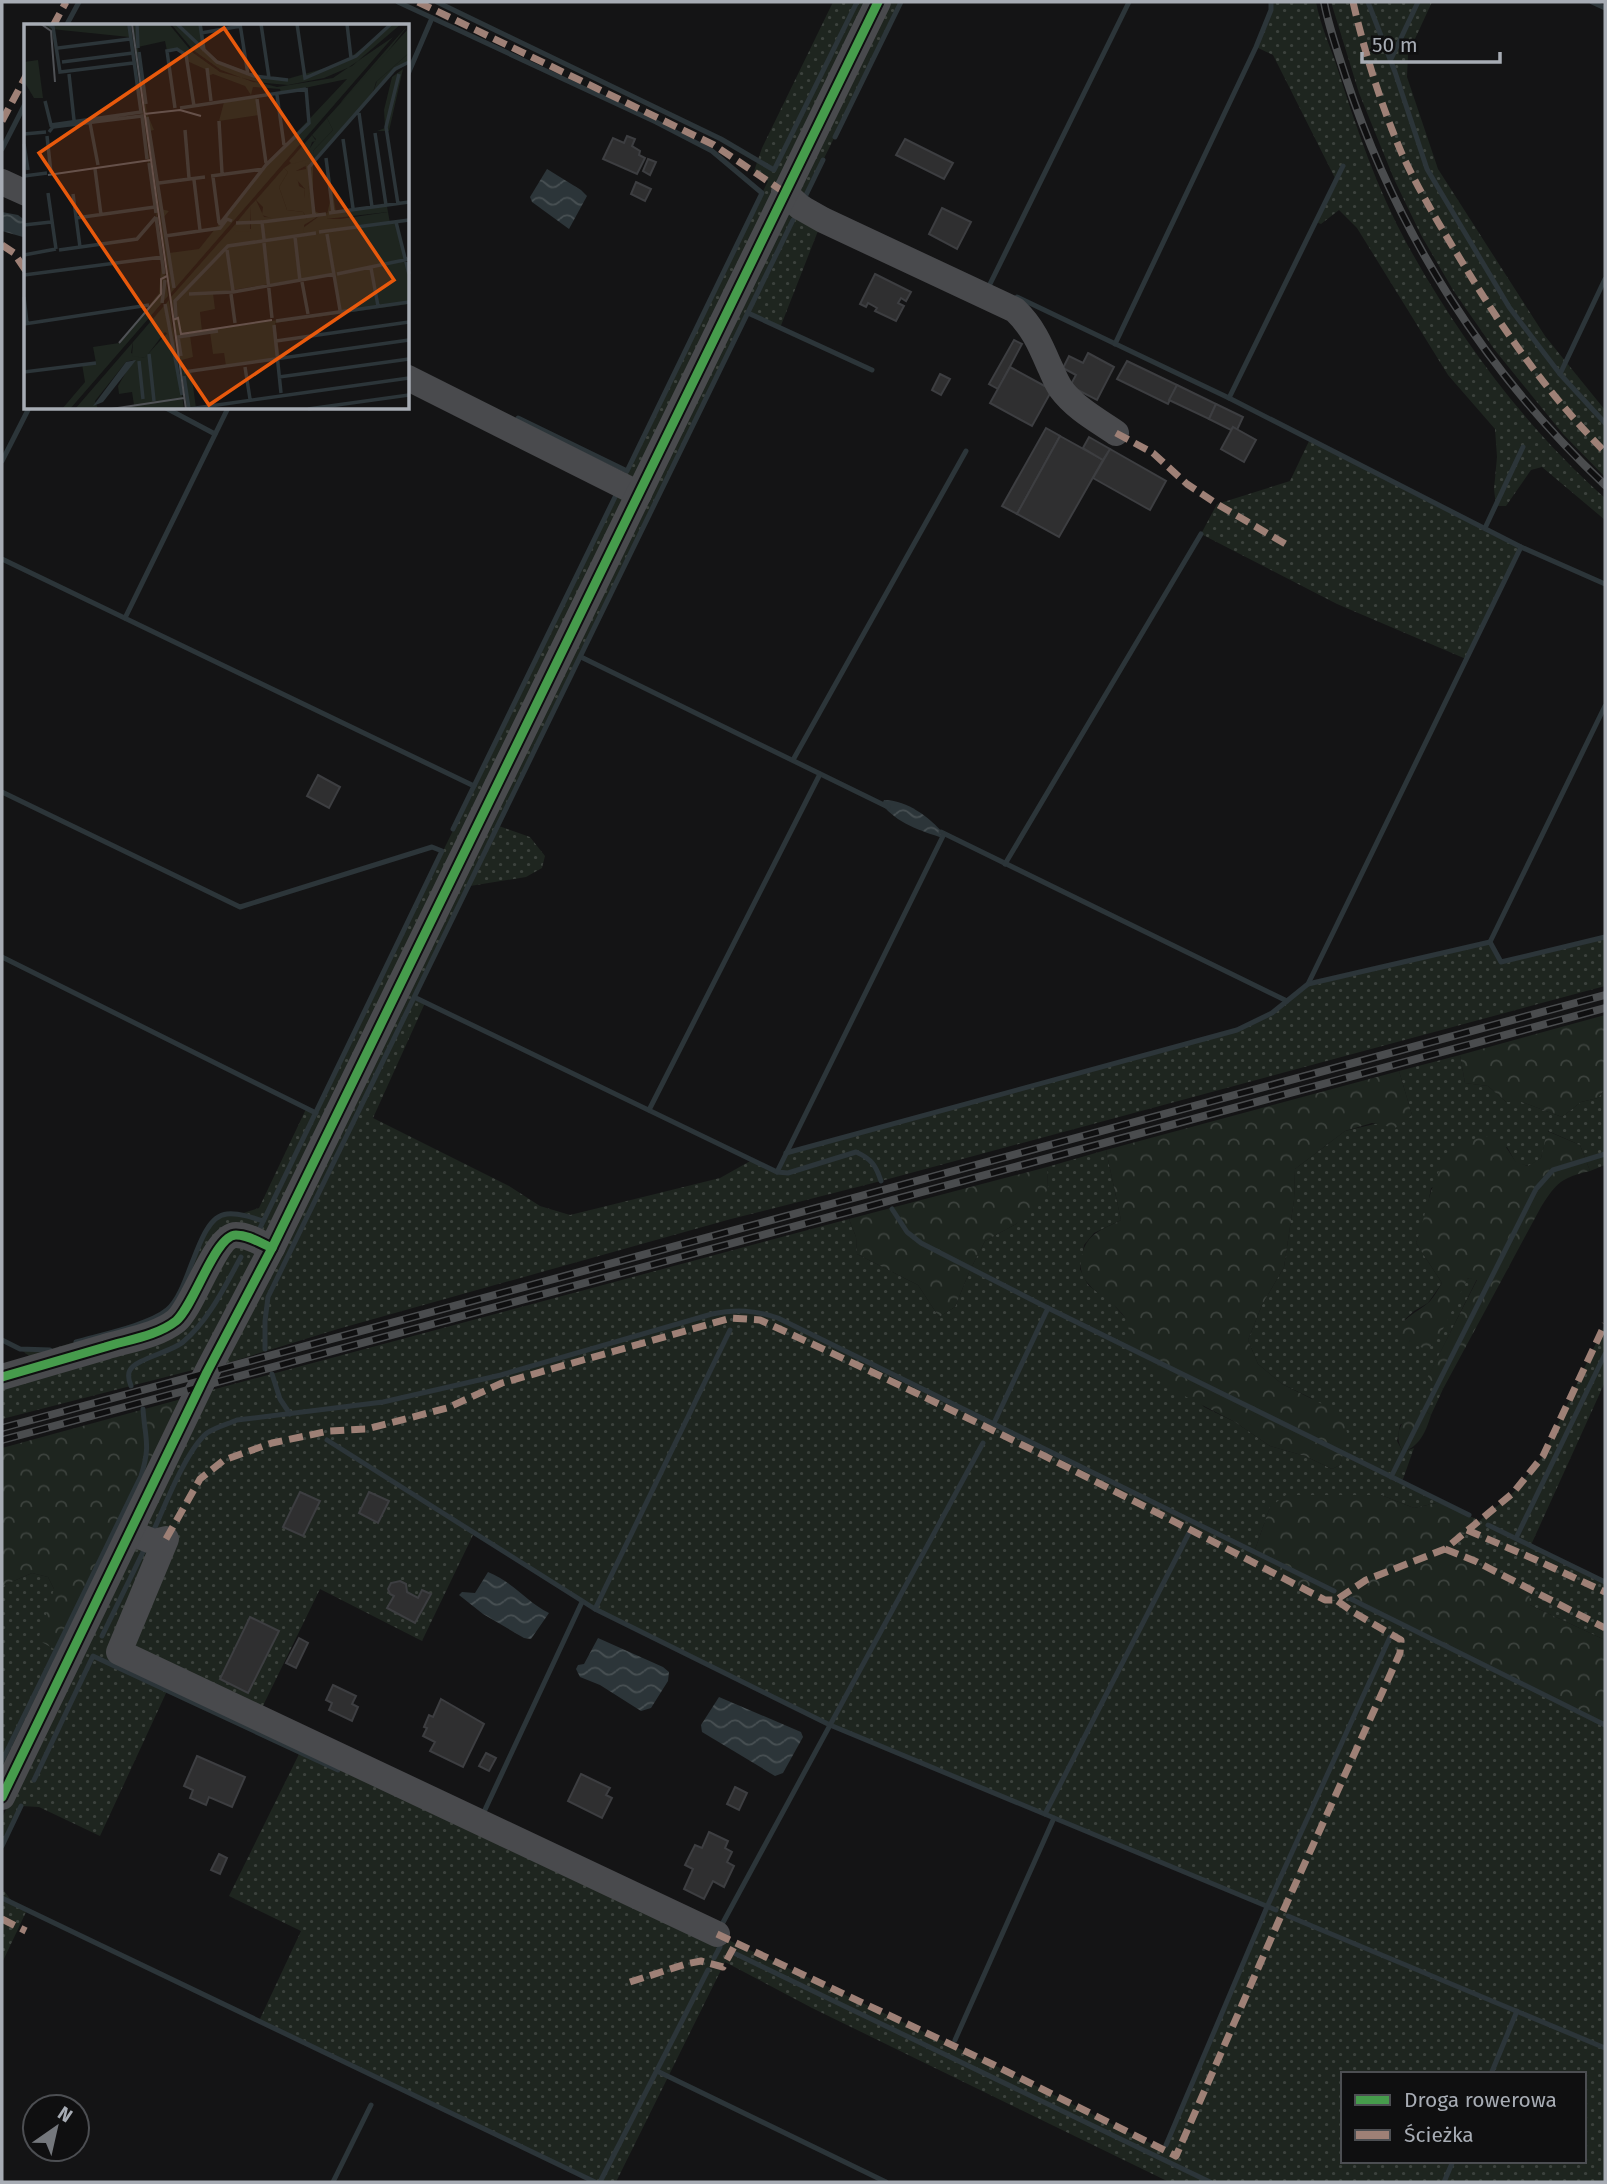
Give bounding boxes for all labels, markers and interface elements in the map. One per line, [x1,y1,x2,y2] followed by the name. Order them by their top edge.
[1362,21,1500,65] scale bar
[24,24,410,410] inset map
[1372,32,1418,58] text: 50 m
[1341,2072,1586,2163] legend
[1404,2087,1557,2113] text: Droga rowerowa
[21,2093,91,2163] north arrow
[54,2101,77,2127] text: N
[1404,2122,1474,2148] text: Ścieżka

